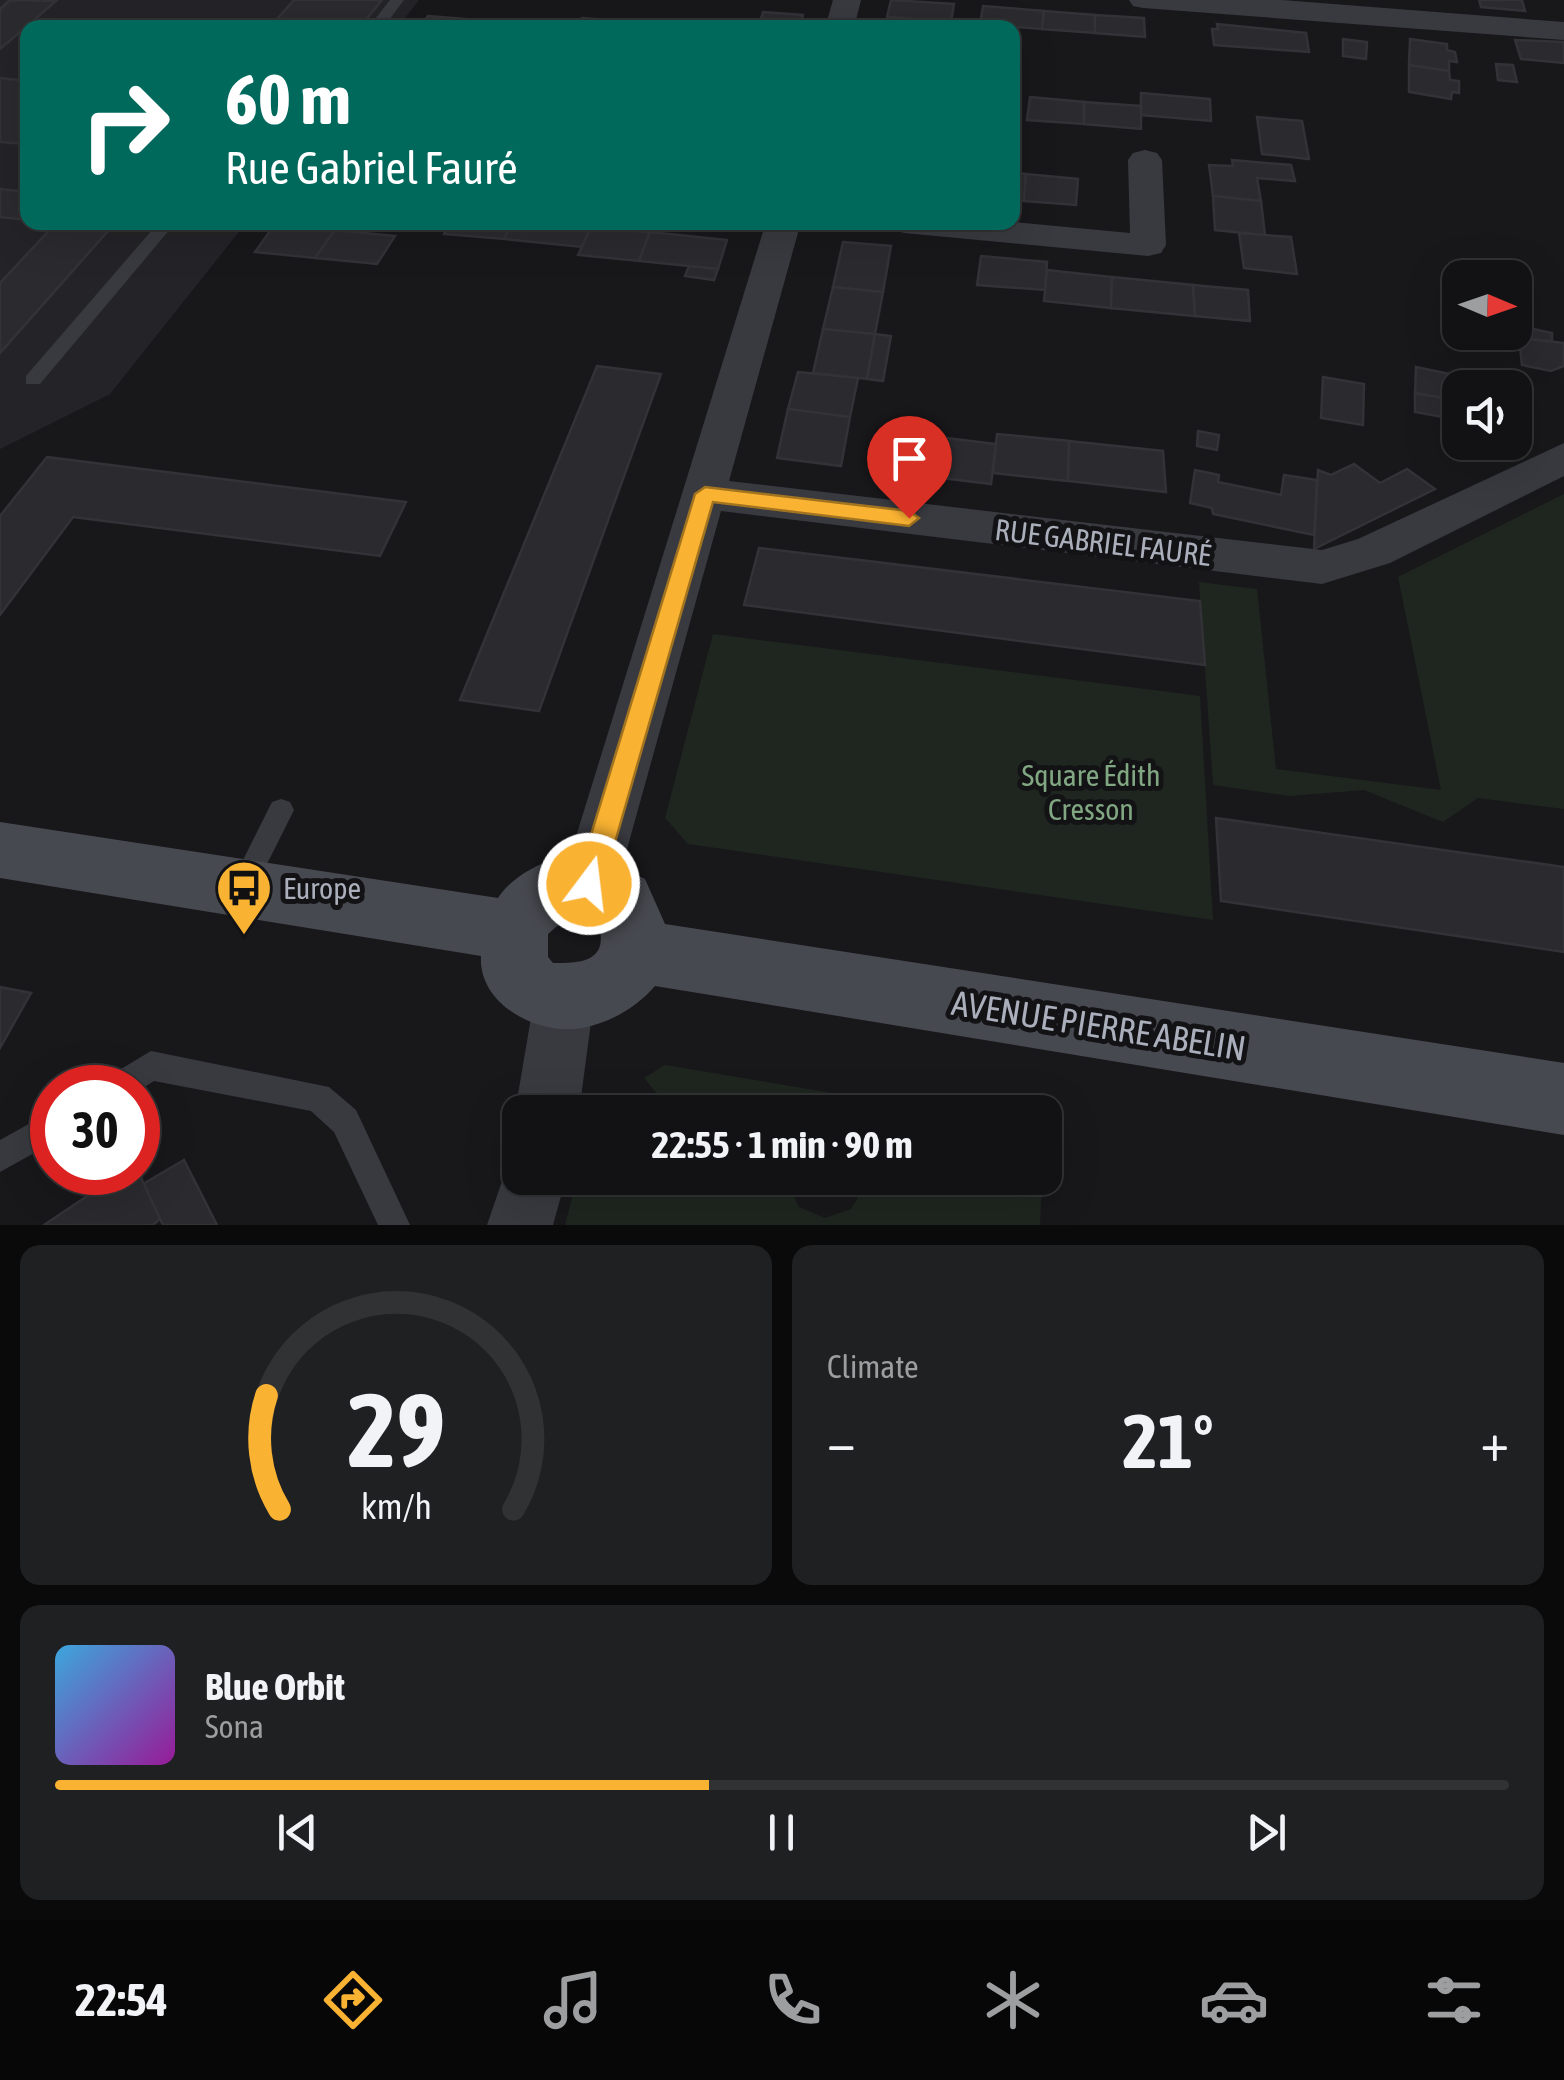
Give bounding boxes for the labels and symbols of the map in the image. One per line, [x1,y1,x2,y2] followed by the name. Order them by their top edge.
[1442,260,1532,350] north arrow
[867,416,952,519] pin
[993,512,1213,572] street label: RUE GABRIEL FAURÉ
[1022,758,1160,826] park label: Square Édith Cresson
[537,832,641,936] position arrow
[214,858,274,937] bus stop icon: Europe
[283,871,361,905] place label: Europe
[949,982,1249,1068] street label: AVENUE PIERRE ABELIN
[30,1065,160,1195] speed limit sign: 30

